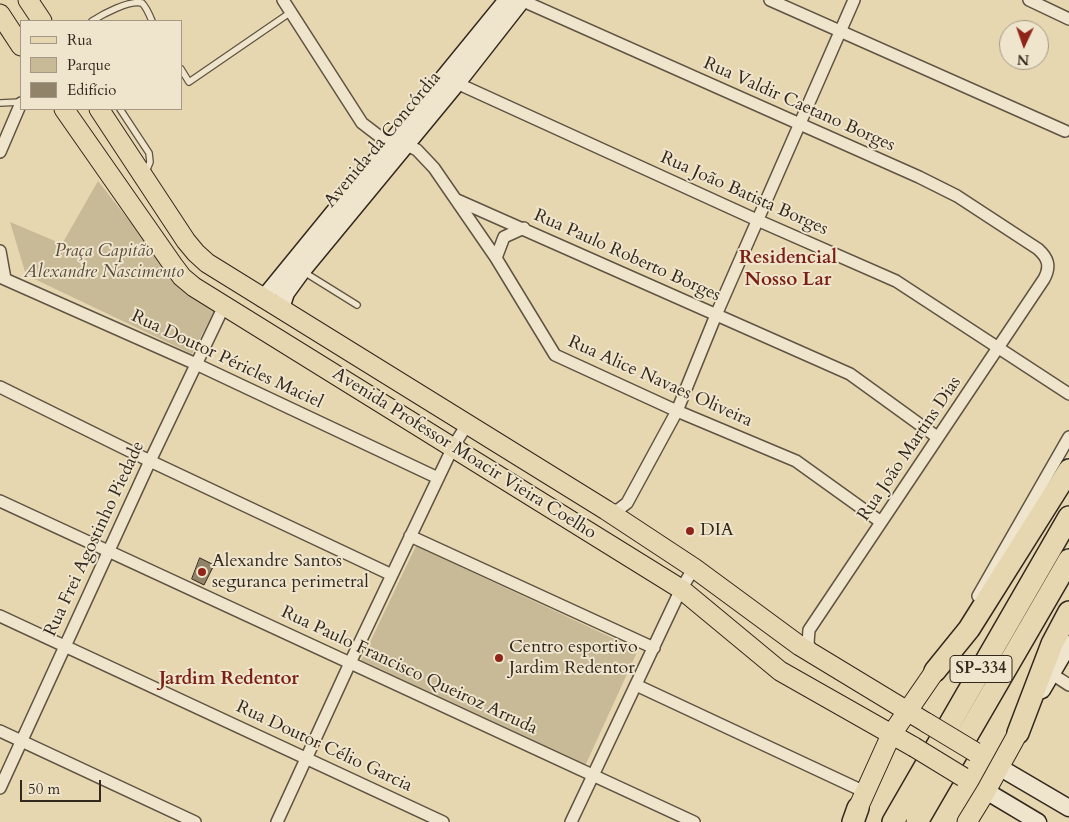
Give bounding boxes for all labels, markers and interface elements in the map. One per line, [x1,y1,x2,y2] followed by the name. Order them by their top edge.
[20,20,182,110] legend
[999,20,1049,70] north arrow
[67,30,92,50] text: Rua
[1017,50,1030,69] text: N
[700,53,898,157] street label: Rua Valdir Caetano Borges
[67,55,111,75] text: Parque
[320,68,446,212] street label: Avenida da Concórdia
[67,80,116,100] text: Edifício
[657,147,831,241] street label: Rua João Batista Borges
[530,205,724,307] street label: Rua Paulo Roberto Borges
[24,241,184,284] park label: Praça Capitão Alexandre Nascimento
[739,248,837,292] district label: Residencial Nosso Lar
[128,306,326,414] street label: Rua Doutor Péricles Maciel
[564,332,756,432] street label: Rua Alice Navaes Oliveira
[328,363,600,545] street label: Avenida Professor Moacir Vieira Coelho
[854,373,966,525] street label: Rua João Martins Dias
[40,438,150,640] street label: Rua Frei Agostinho Piedade
[700,520,734,542] place label: DIA
[684,525,696,537] marker: DIA
[212,551,369,594] place label: Alexandre Santos seguranca perimetral
[196,566,208,578] marker: Alexandre Santos seguranca perimetral
[277,602,541,740] street label: Rua Paulo Francisco Queiroz Arruda
[509,637,638,680] place label: Centro esportivo Jardim Redentor
[493,652,505,664] marker: Centro esportivo Jardim Redentor
[950,656,1012,682] road number: SP-334
[159,669,299,691] district label: Jardim Redentor
[233,697,415,797] street label: Rua Doutor Célio Garcia
[22,770,104,802] scale bar
[28,779,60,799] text: 50 m

